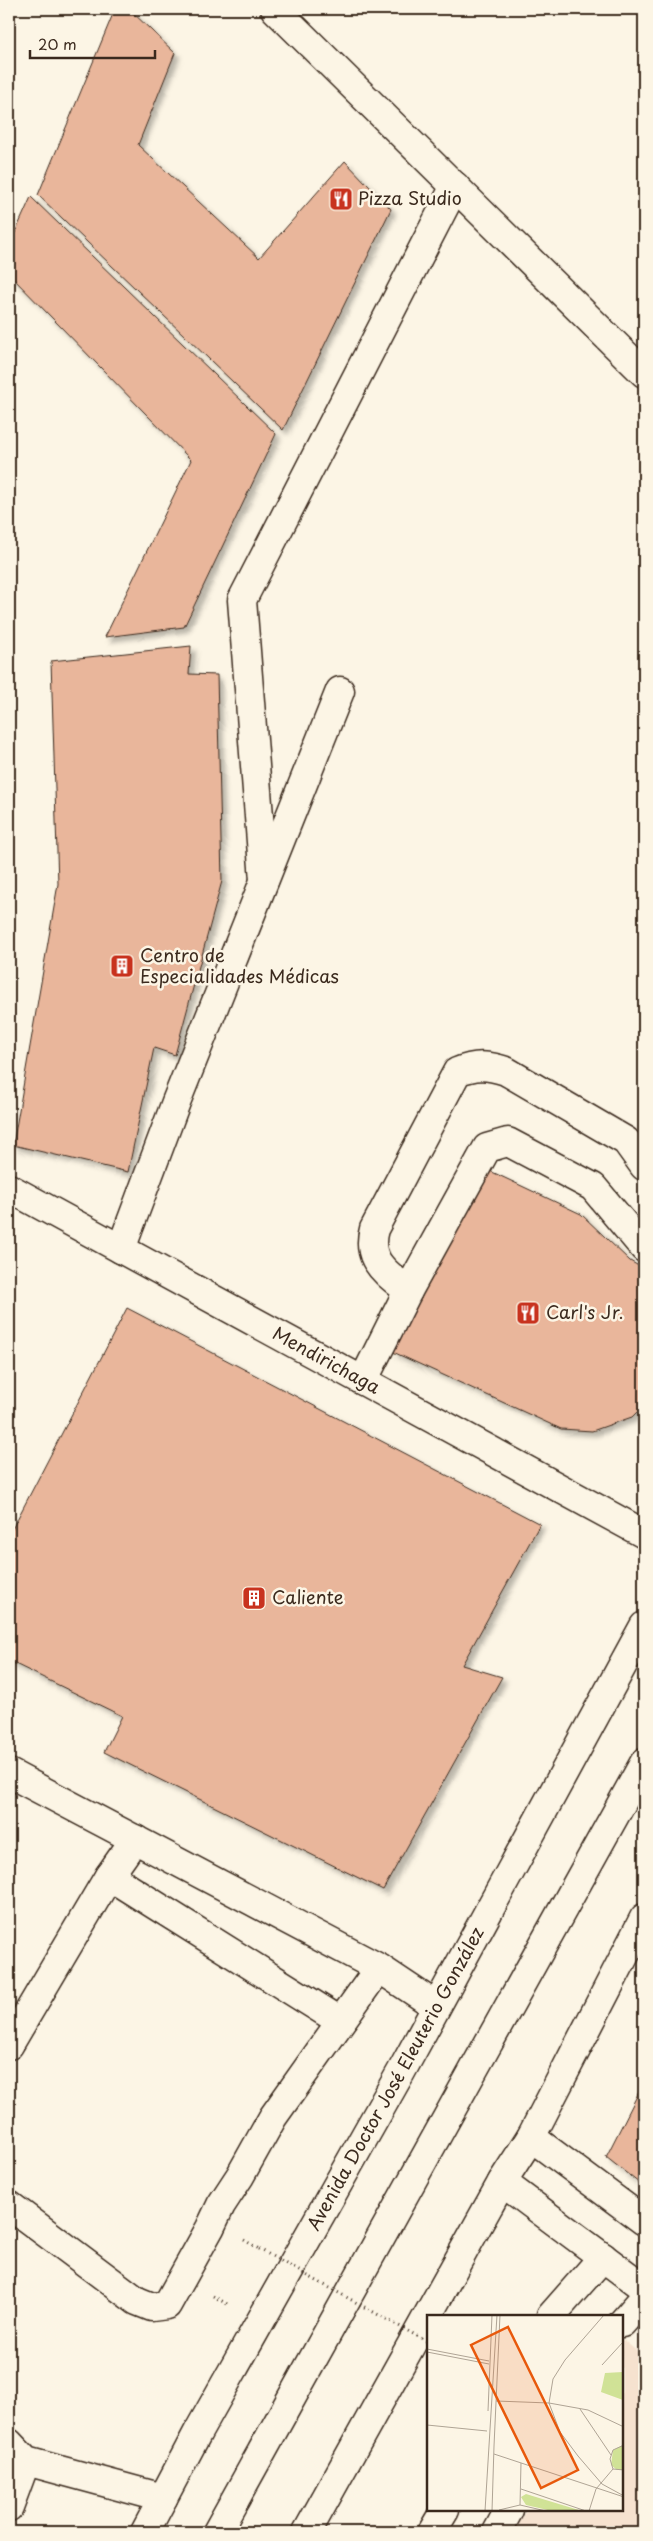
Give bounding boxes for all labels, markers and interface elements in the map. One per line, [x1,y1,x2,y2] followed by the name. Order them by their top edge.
[30,28,155,60] scale bar
[38,32,77,55] text: 20 m
[358,184,462,211] place label: Pizza Studio
[328,186,354,212] restaurant icon: Pizza Studio
[140,941,339,989] place label: Centro de Especialidades Médicas
[109,953,135,979] building icon: Centro de Especialidades Médicas
[546,1298,623,1325] place label: Carl's Jr.
[515,1300,541,1326] restaurant icon: Carl's Jr.
[268,1319,386,1400] street label: Mendirichaga
[272,1583,344,1610] place label: Caliente
[241,1585,267,1611] building icon: Caliente
[299,1921,490,2235] street label: Avenida Doctor José Eleuterio González
[427,2315,623,2511] inset map

